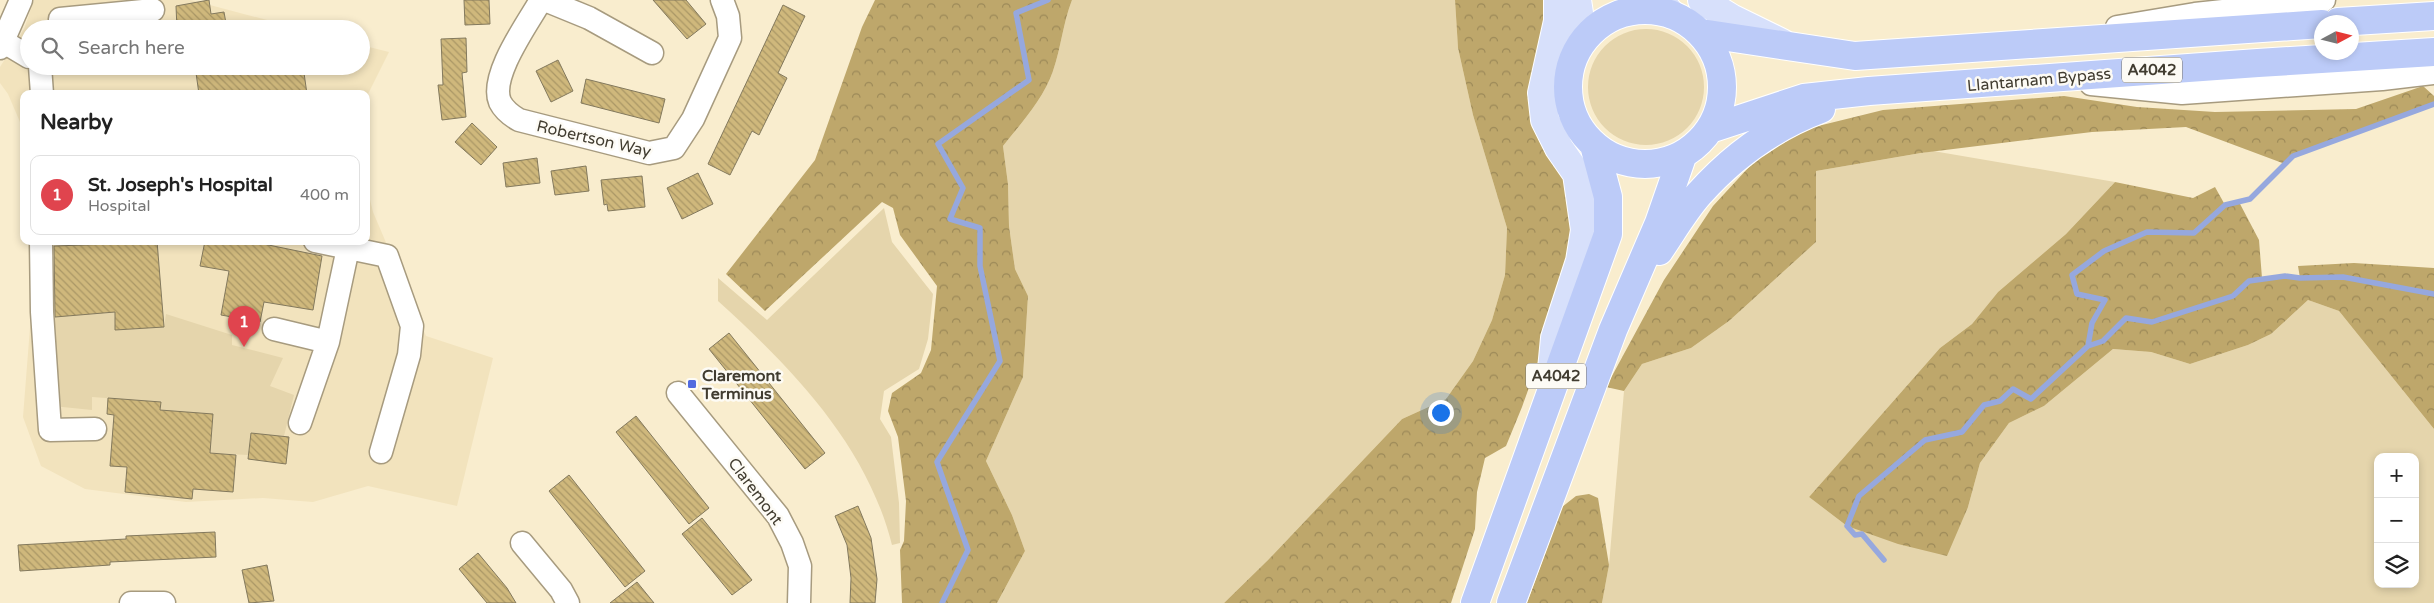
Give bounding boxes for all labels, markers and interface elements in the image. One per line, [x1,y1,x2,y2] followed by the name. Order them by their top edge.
[2314,15,2359,60] north arrow
[20,20,370,75] search box
[38,34,66,62] icon: search
[78,37,185,59] text: Search here
[2122,58,2182,82] road number: A4042
[1966,64,2112,96] street label: Llantarnam Bypass
[40,110,113,135] text: Nearby
[535,116,653,162] street label: Robertson Way
[88,174,273,196] text: St. Joseph's Hospital
[52,185,62,205] text: 1
[300,185,349,205] text: 400 m
[88,196,150,216] text: Hospital
[228,306,260,347] pin: 1
[1526,364,1586,388] road number: A4042
[701,366,782,404] place label: Claremont Terminus
[686,378,698,390] marker: Claremont Terminus
[1428,400,1454,426] your location
[2374,453,2419,588] map controls
[2374,453,2419,498] button: +
[723,454,787,529] street label: Claremont
[2374,498,2419,543] button: −
[2374,543,2419,588] button: layers

